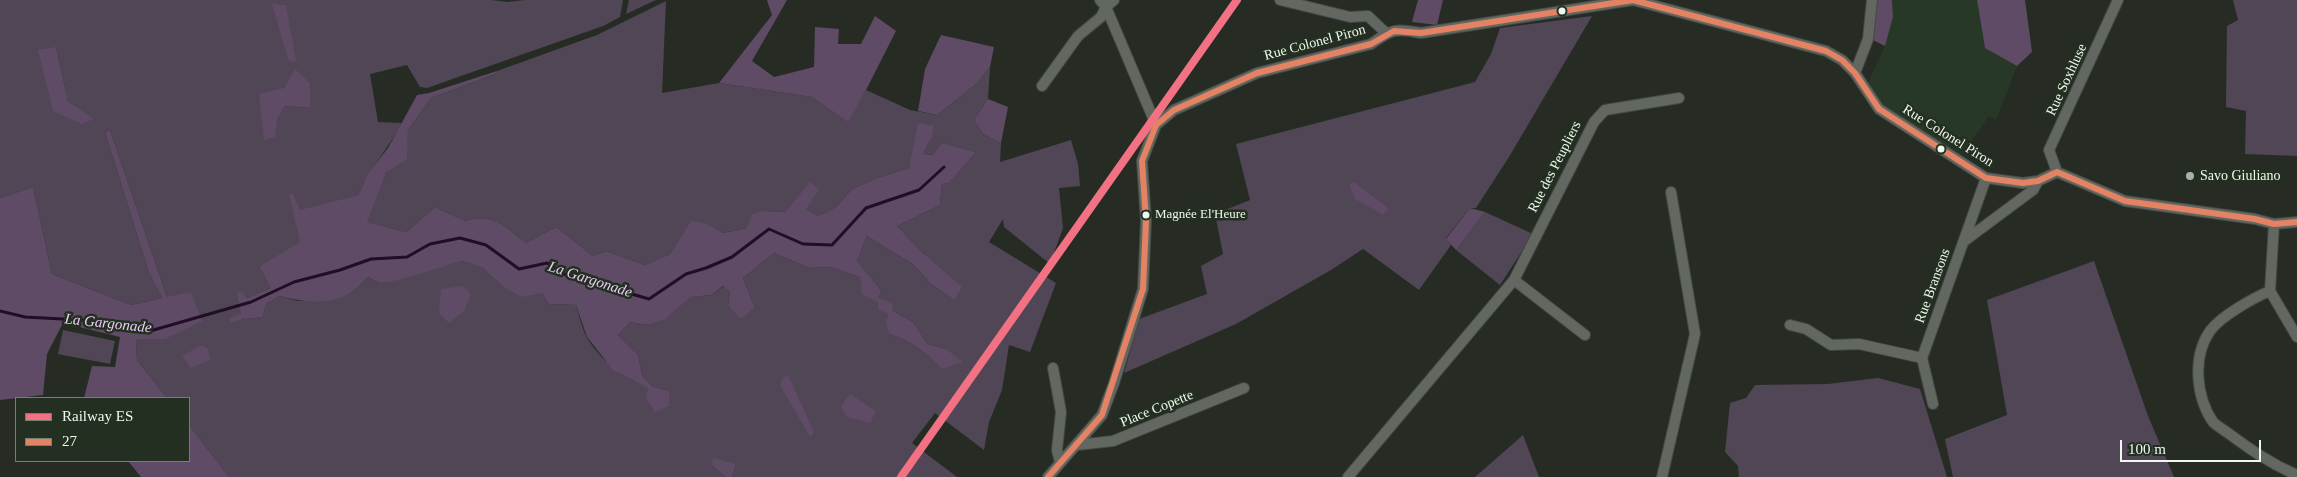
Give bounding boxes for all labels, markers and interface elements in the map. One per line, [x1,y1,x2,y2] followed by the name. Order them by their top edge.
[1557,6,1567,16] unlabelled marker
[1262,21,1368,65] street label: Rue Colonel Piron
[2043,41,2091,119] street label: Rue Soxhluse
[1899,101,1997,171] street label: Rue Colonel Piron
[1525,118,1585,216] street label: Rue des Peupliers
[1936,144,1946,154] unlabelled marker
[2200,168,2280,184] place label: Savo Giuliano
[2184,170,2196,182] marker: Savo Giuliano
[1155,207,1246,223] place label: Magnée El'Heure
[1141,210,1151,220] marker: Magnée El'Heure
[1912,246,1954,326] street label: Rue Bransons
[546,258,634,302] water label: La Gargonade
[64,310,152,338] water label: La Gargonade
[1118,387,1196,431] street label: Place Copette
[15,397,190,462] legend
[62,408,133,424] text: Railway ES
[2122,430,2263,462] scale bar
[62,433,77,449] text: 27
[2128,441,2166,457] text: 100 m

